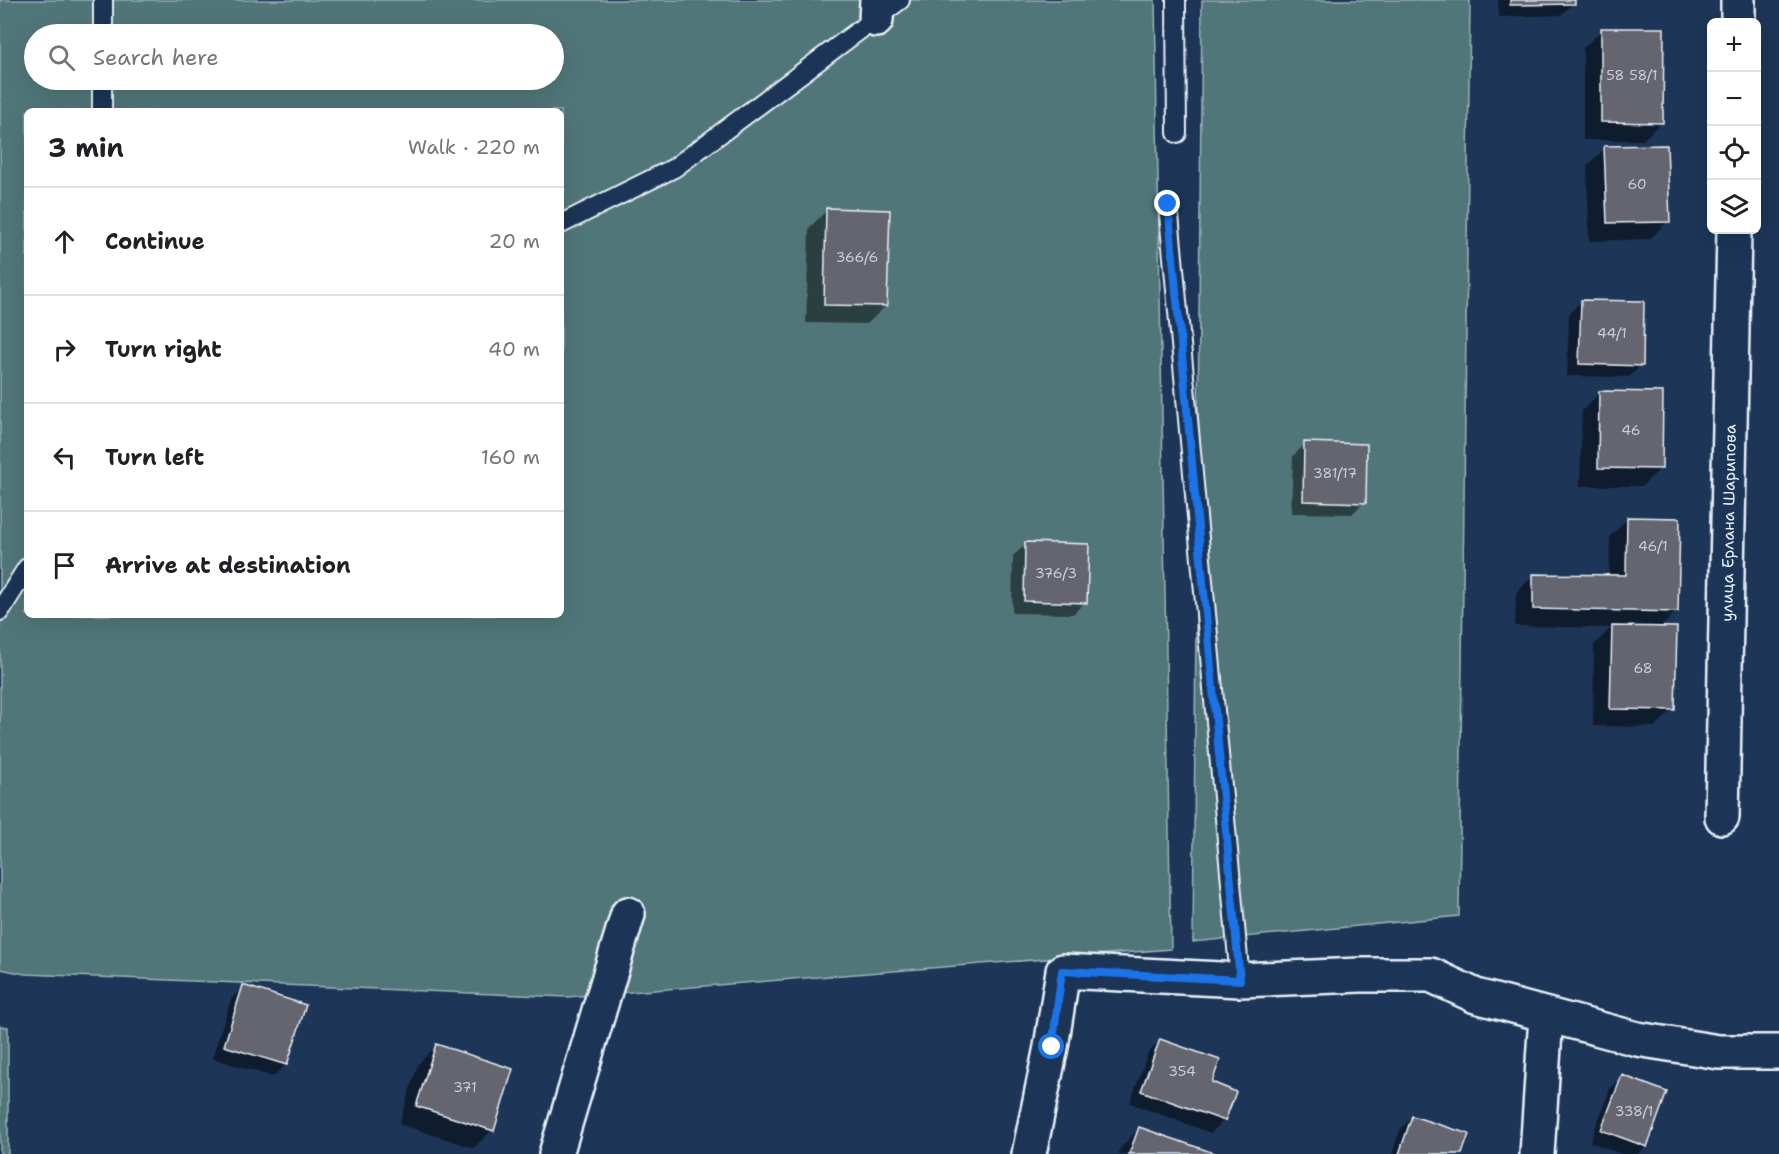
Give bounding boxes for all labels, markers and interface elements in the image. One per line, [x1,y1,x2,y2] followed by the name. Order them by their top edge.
[1707,18,1761,234] map controls
[1707,18,1761,72] button: +
[24,24,564,90] search box
[45,41,78,74] icon: search
[93,43,219,72] text: Search here
[1606,66,1658,84] house number: 58 58/1
[1707,72,1761,126] button: −
[1707,126,1761,180] button: locate
[48,130,124,165] text: 3 min
[408,134,540,160] text: Walk · 220 m
[1627,175,1647,193] house number: 60
[1707,180,1761,234] button: layers
[1154,190,1180,216] route end
[48,225,81,258] icon: ahead
[105,227,205,256] text: Continue
[489,228,540,254] text: 20 m
[836,248,878,266] house number: 366/6
[1597,324,1627,342] house number: 44/1
[48,333,81,366] icon: right
[105,335,222,364] text: Turn right
[488,336,540,362] text: 40 m
[1621,421,1641,439] house number: 46
[1716,424,1741,622] street label: улица Ерлана Шарипова
[48,441,81,474] icon: left
[105,443,204,472] text: Turn left
[481,444,540,470] text: 160 m
[1313,464,1357,482] house number: 381/17
[1638,537,1668,555] house number: 46/1
[48,549,81,582] icon: arrive
[105,551,351,580] text: Arrive at destination
[1035,564,1077,582] house number: 376/3
[1633,659,1653,677] house number: 68
[1038,1033,1064,1059] route start
[1168,1062,1196,1080] house number: 354
[453,1078,477,1096] house number: 371
[1615,1102,1653,1120] house number: 338/1

